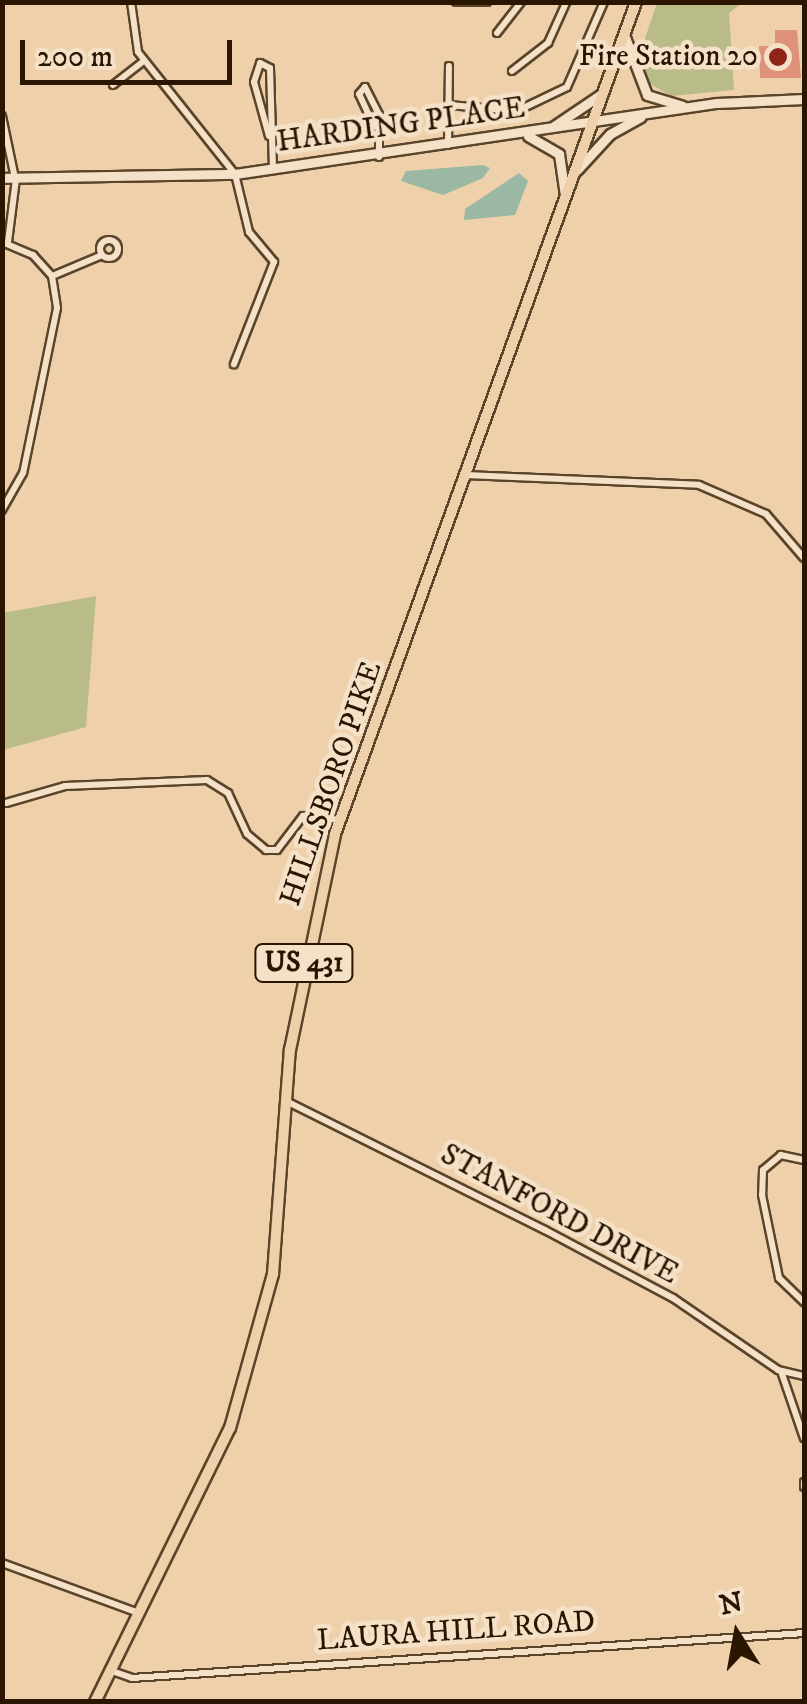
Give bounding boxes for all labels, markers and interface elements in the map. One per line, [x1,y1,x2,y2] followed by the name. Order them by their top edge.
[25,20,238,82] scale bar
[37,39,113,76] text: 200 m
[579,39,758,75] place label: Fire Station 20
[767,46,789,68] marker: Fire Station 20
[275,91,527,161] street label: HARDING PLACE
[273,657,391,911] street label: HILLSBORO PIKE
[254,940,354,986] road number: US 431
[434,1137,684,1293] street label: STANFORD DRIVE
[687,1584,787,1684] north arrow
[717,1585,746,1623] text: N
[316,1604,596,1660] street label: LAURA HILL ROAD

